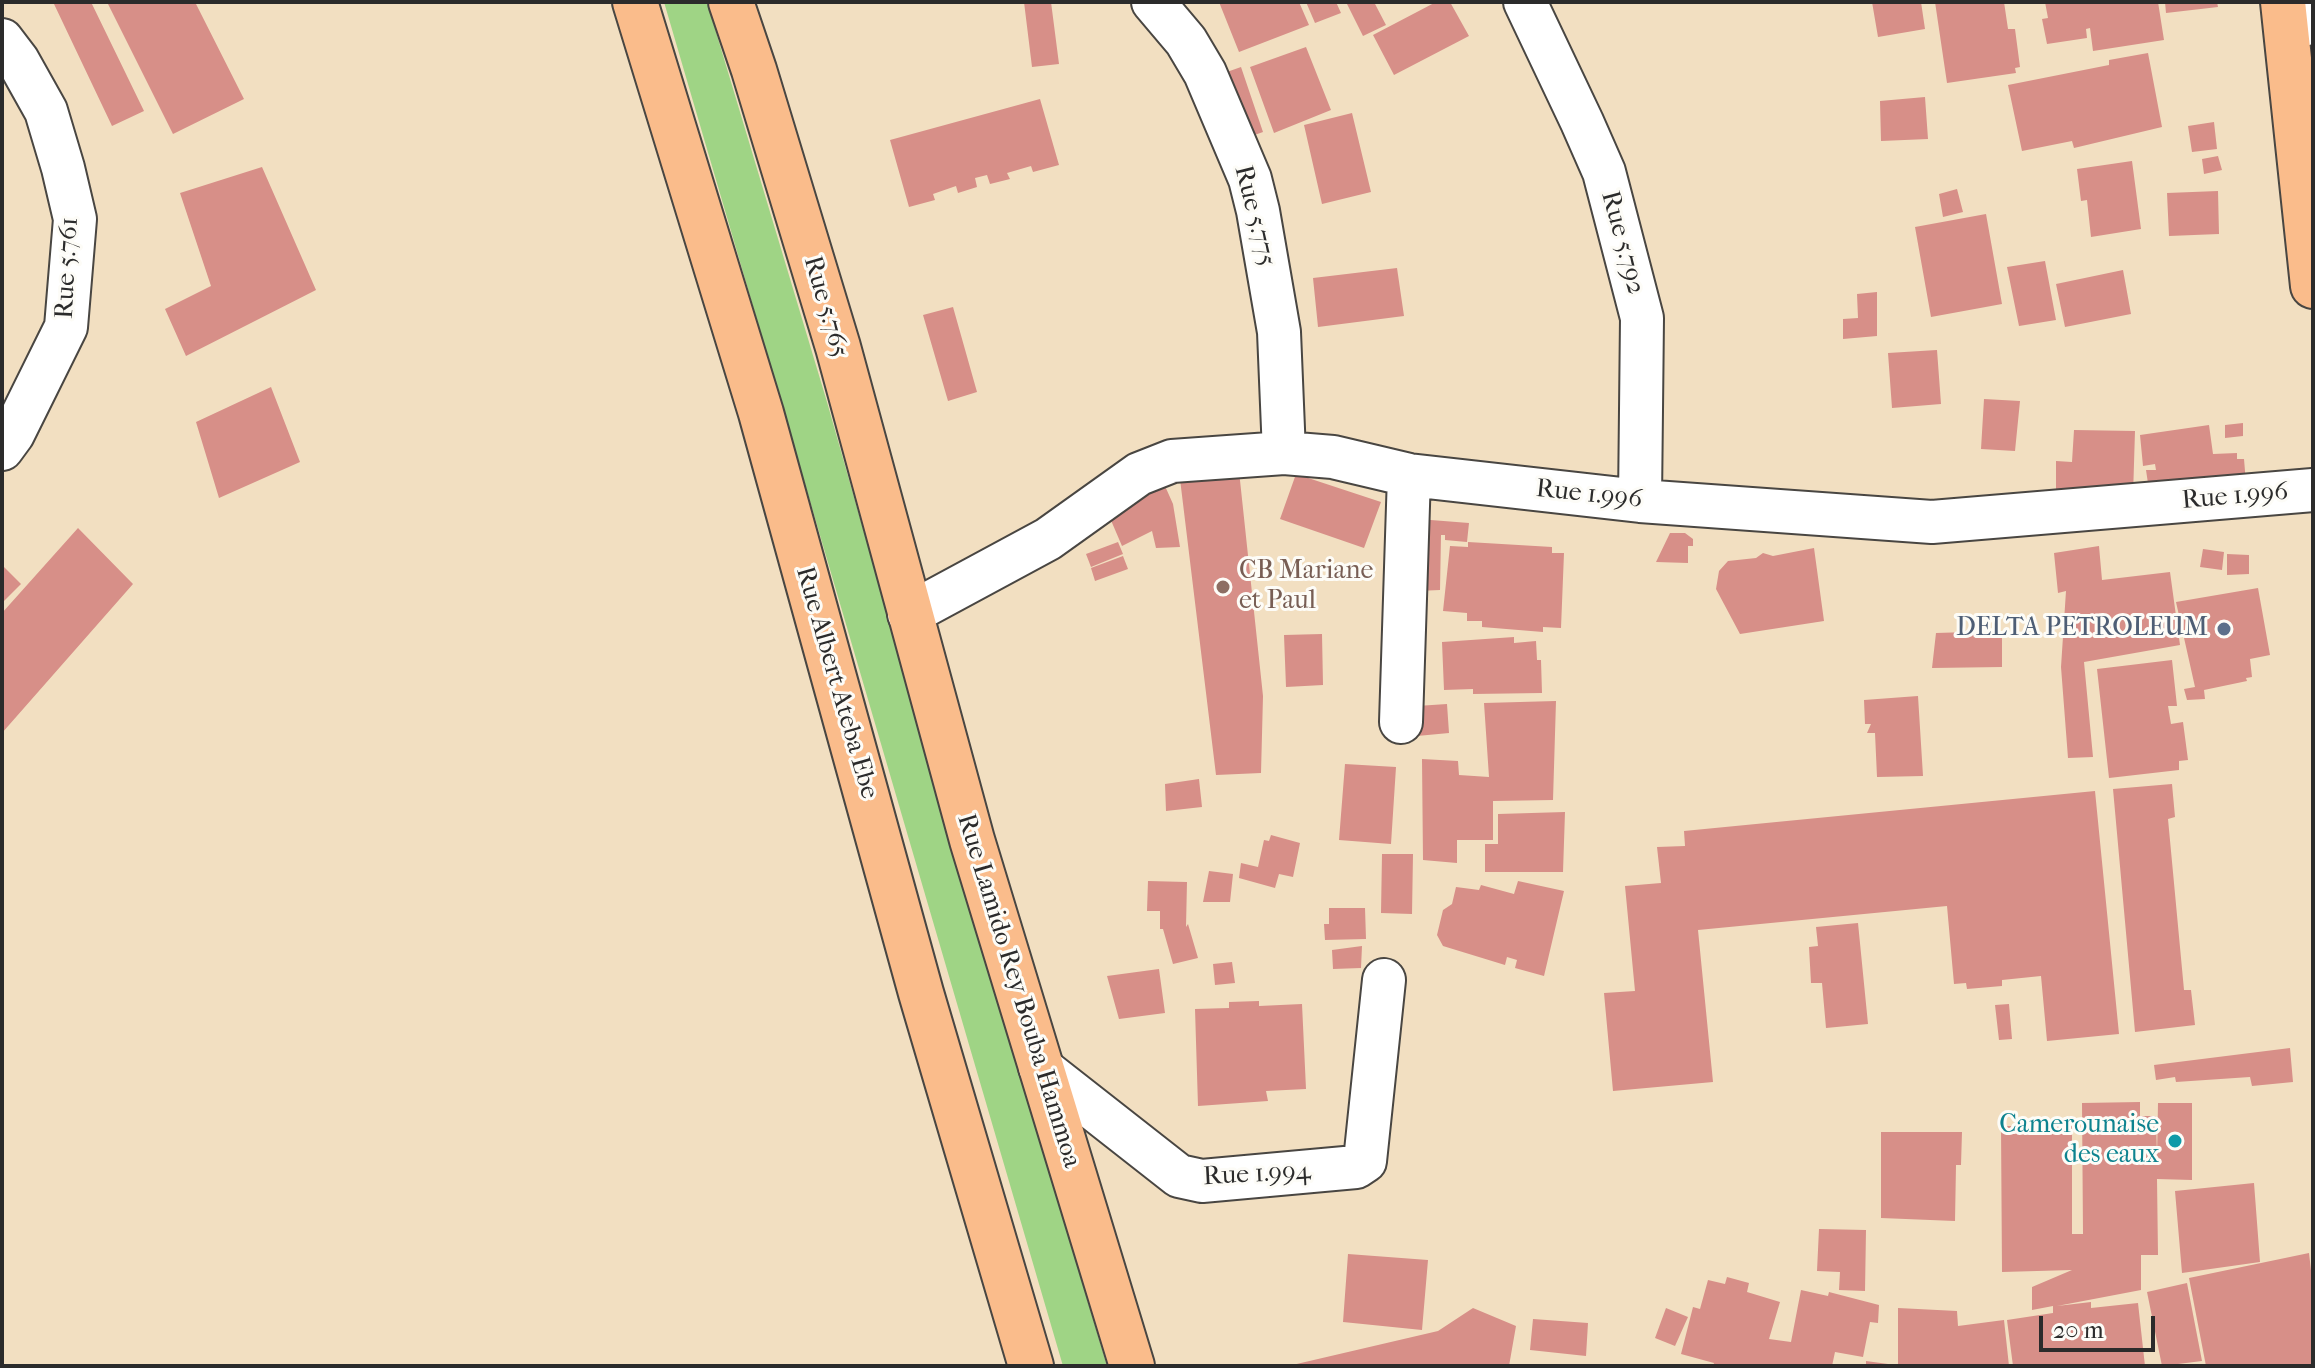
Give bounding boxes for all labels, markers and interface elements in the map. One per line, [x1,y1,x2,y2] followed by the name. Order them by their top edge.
[1226,162,1282,270] street label: Rue 5.775
[1593,188,1651,298] street label: Rue 5.792
[50,216,86,320] street label: Rue 5.761
[796,253,854,361] street label: Rue 5.765
[1534,474,1644,516] street label: Rue 1.996
[2180,477,2290,517] street label: Rue 1.996
[1239,556,1373,618] place label: CB Mariane et Paul
[788,563,884,803] street label: Rue Albert Ateba Ebe
[1214,578,1232,596] marker: CB Mariane et Paul
[1956,613,2208,645] place label: DELTA PETROLEUM
[2215,620,2233,638] marker: DELTA PETROLEUM
[949,810,1087,1172] street label: Rue Lamido Rey Bouba Hammoa
[1999,1110,2159,1172] place label: Camerounaise des eaux
[2166,1132,2184,1150] marker: Camerounaise des eaux
[1202,1157,1312,1193] street label: Rue 1.994
[2043,1300,2159,1350] scale bar
[2053,1316,2104,1344] text: 20 m

